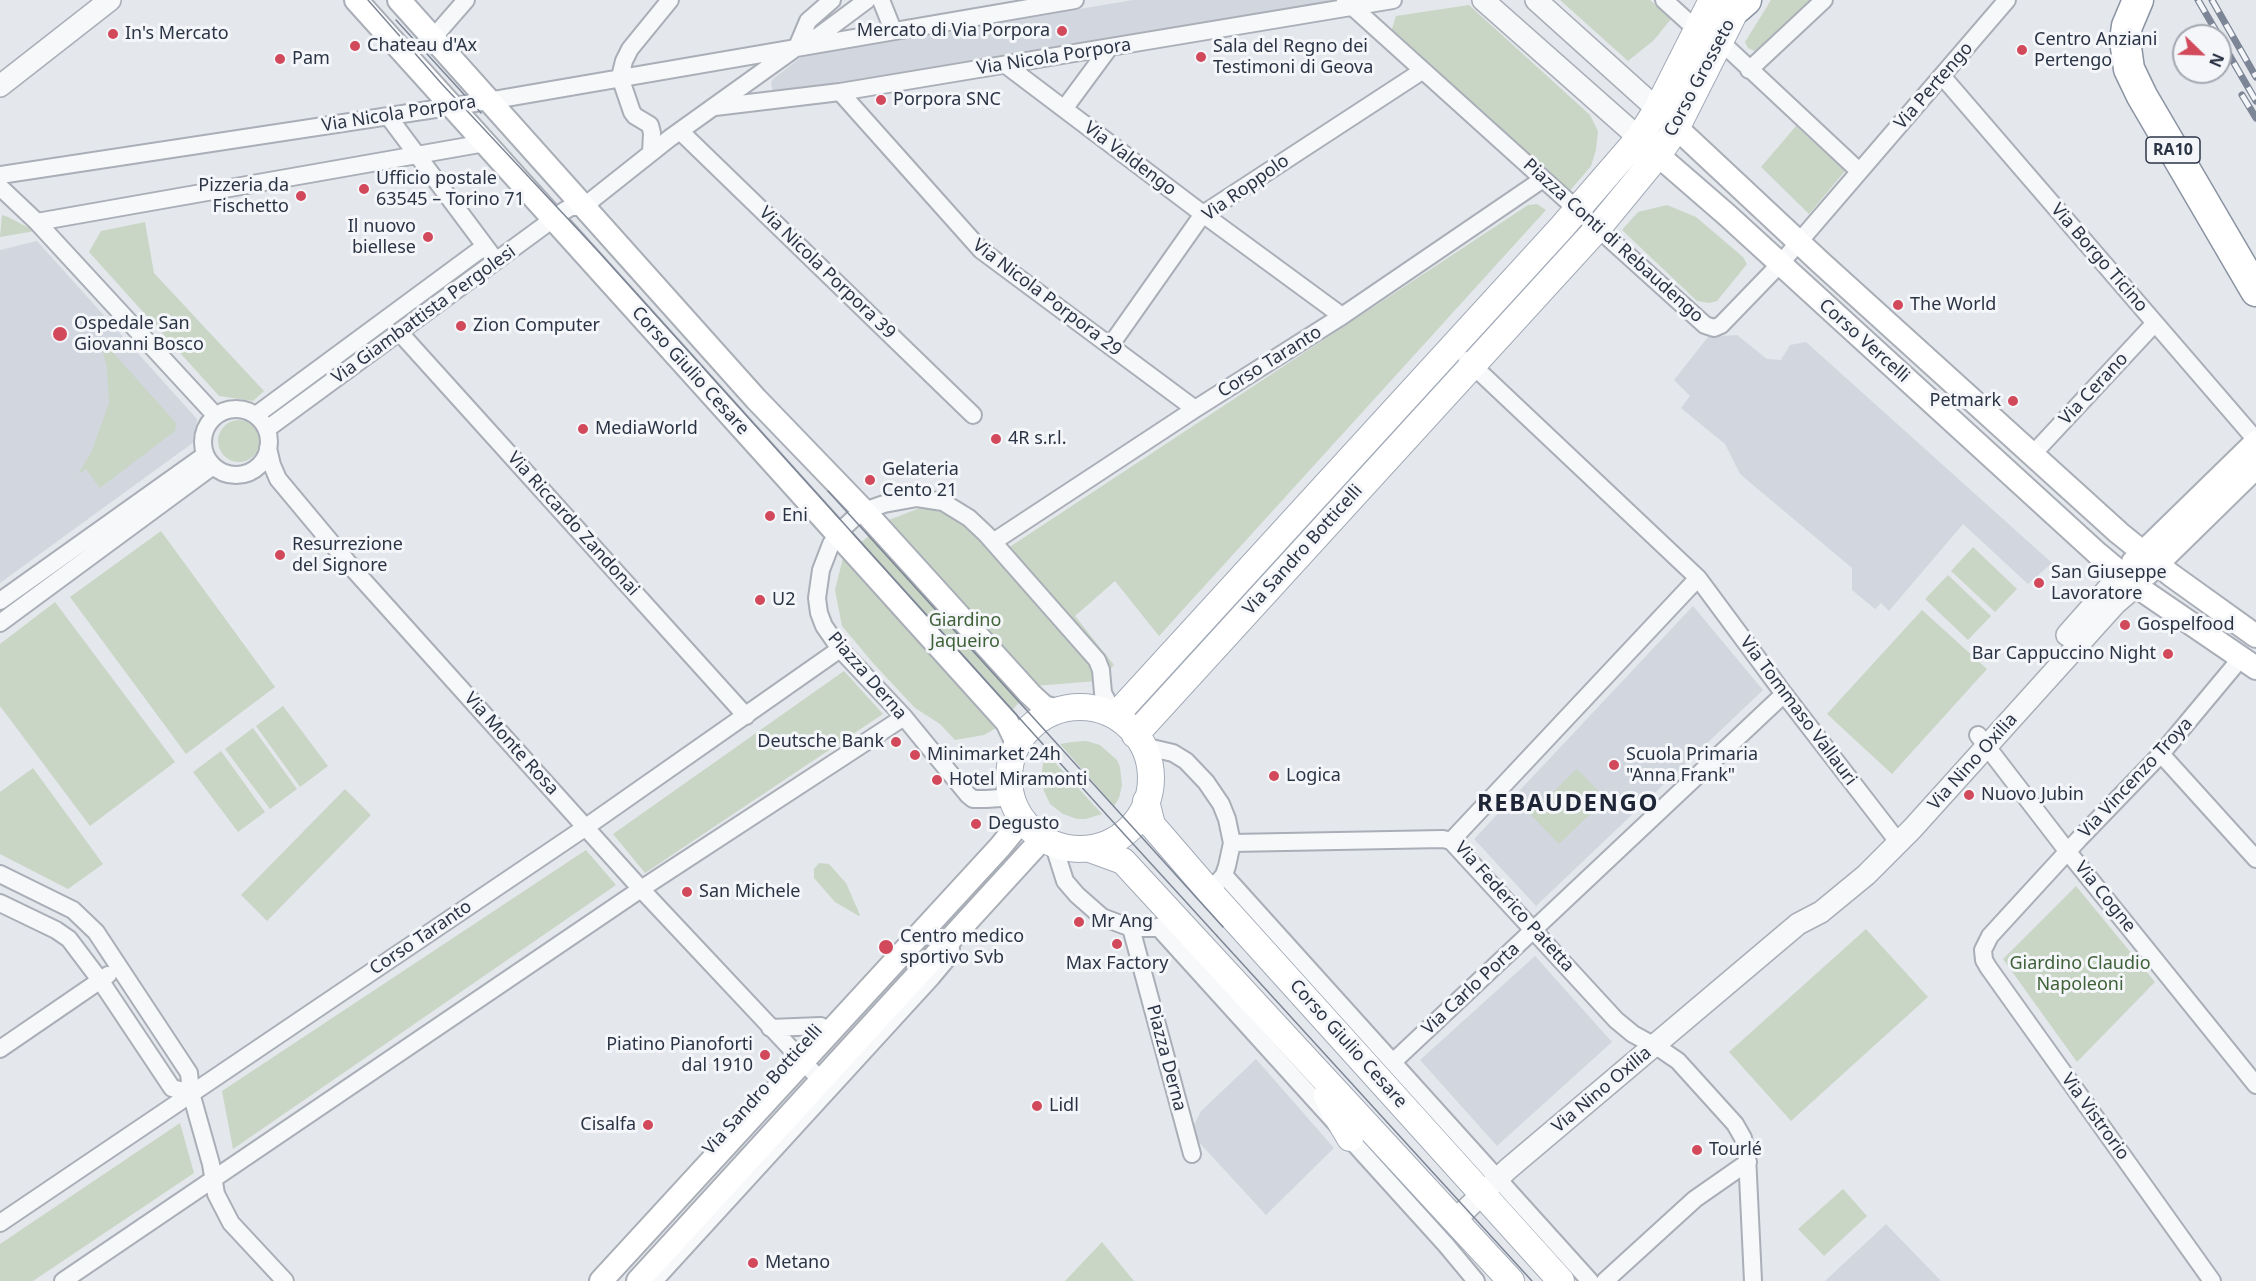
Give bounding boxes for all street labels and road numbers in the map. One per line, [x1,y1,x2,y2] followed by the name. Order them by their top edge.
[1660,16,1740,140] street label: Corso Grosseto
[975,34,1133,80] street label: Via Nicola Porpora
[1890,38,1978,134] street label: Via Pertengo
[320,91,478,137] street label: Via Nicola Porpora
[1080,117,1180,201] street label: Via Valdengo
[2146,137,2200,163] road number: RA10
[1198,150,1294,226] street label: Via Roppolo
[1518,154,1708,328] street label: Piazza Conti di Rebaudengo
[2046,199,2152,317] street label: Via Borgo Ticino
[754,202,900,344] street label: Via Nicola Porpora 39
[968,235,1126,361] street label: Via Nicola Porpora 29
[328,241,520,389] street label: Via Giambattista Pergolesi
[1814,295,1914,387] street label: Corso Vercelli
[627,302,753,440] street label: Corso Giulio Cesare
[1214,322,1326,402] street label: Corso Taranto
[2055,348,2133,430] street label: Via Cerano
[503,447,643,601] street label: Via Riccardo Zandonai
[1239,480,1367,620] street label: Via Sandro Botticelli
[823,628,911,724] street label: Piazza Derna
[1735,632,1861,790] street label: Via Tommaso Vallauri
[459,688,563,800] street label: Via Monte Rosa
[1924,709,2022,815] street label: Via Nino Oxilia
[2075,713,2197,843] street label: Via Vincenzo Troya
[1450,837,1578,977] street label: Via Federico Patetta
[2070,857,2140,937] street label: Via Cogne
[366,896,476,980] street label: Corso Taranto
[1418,938,1524,1040] street label: Via Carlo Porta
[1285,975,1411,1113] street label: Corso Giulio Cesare
[1141,1002,1191,1114] street label: Piazza Derna
[699,1020,827,1160] street label: Via Sandro Botticelli
[1548,1042,1656,1138] street label: Via Nino Oxilia
[2056,1070,2134,1164] street label: Via Vistrorio

